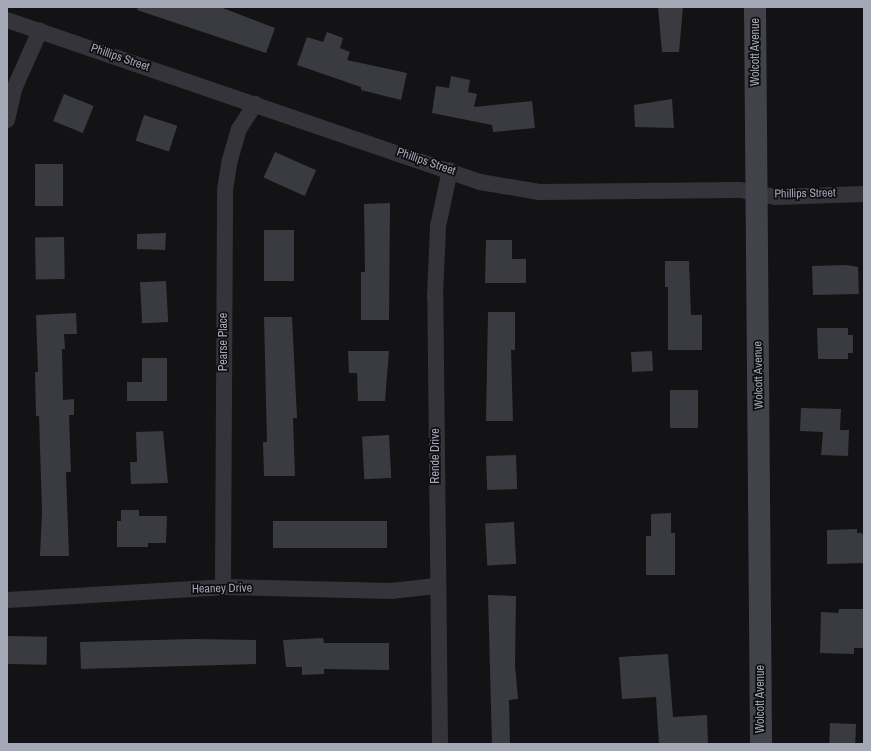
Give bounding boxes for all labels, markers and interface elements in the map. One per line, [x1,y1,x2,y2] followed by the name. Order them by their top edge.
[749,18,763,86] street label: Wolcott Avenue
[89,41,151,75] street label: Phillips Street
[395,145,457,179] street label: Phillips Street
[774,186,836,202] street label: Phillips Street
[217,313,231,371] street label: Pearse Place
[751,341,767,409] street label: Wolcott Avenue
[429,428,443,484] street label: Rende Drive
[192,581,252,597] street label: Heaney Drive
[754,665,768,733] street label: Wolcott Avenue

